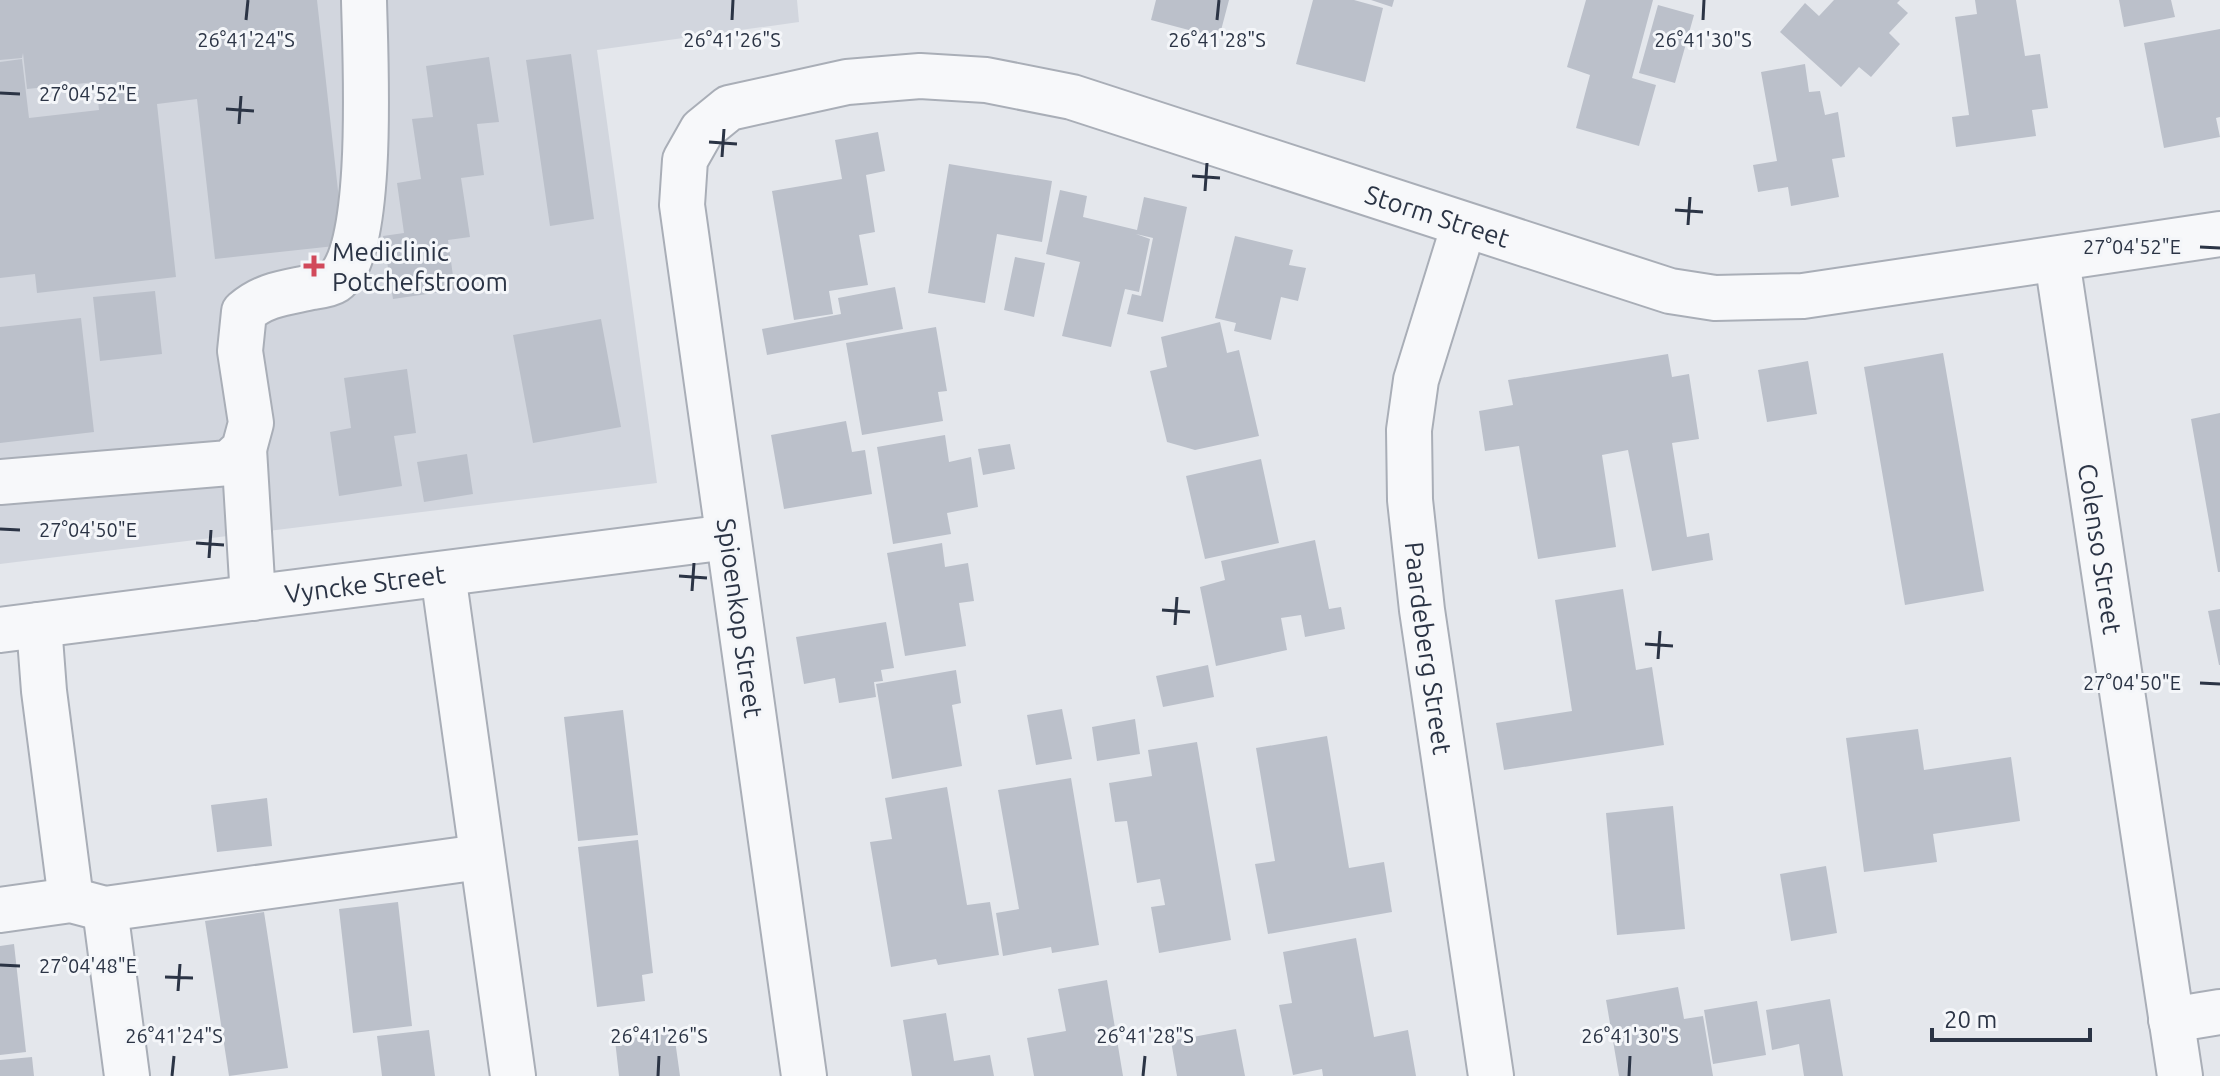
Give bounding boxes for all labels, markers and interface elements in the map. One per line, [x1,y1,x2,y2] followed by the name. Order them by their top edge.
[197,28,295,51] text: 26°41'24"S
[683,28,781,51] text: 26°41'26"S
[1168,28,1266,51] text: 26°41'28"S
[1654,28,1752,51] text: 26°41'30"S
[39,82,137,105] text: 27°04'52"E
[1362,179,1513,252] street label: Storm Street
[2083,235,2181,258] text: 27°04'52"E
[332,237,508,296] place label: Mediclinic Potchefstroom
[303,255,325,277] marker: Mediclinic Potchefstroom
[2073,461,2128,636] street label: Colenso Street
[712,516,768,720] street label: Spioenkop Street
[39,518,137,541] text: 27°04'50"E
[1400,540,1458,756] street label: Paardeberg Street
[283,559,447,608] street label: Vyncke Street
[2083,671,2181,694] text: 27°04'50"E
[39,954,137,977] text: 27°04'48"E
[1932,992,2090,1042] scale bar
[1944,1006,1997,1033] text: 20 m
[125,1024,223,1047] text: 26°41'24"S
[610,1024,708,1047] text: 26°41'26"S
[1096,1024,1194,1047] text: 26°41'28"S
[1581,1024,1679,1047] text: 26°41'30"S

